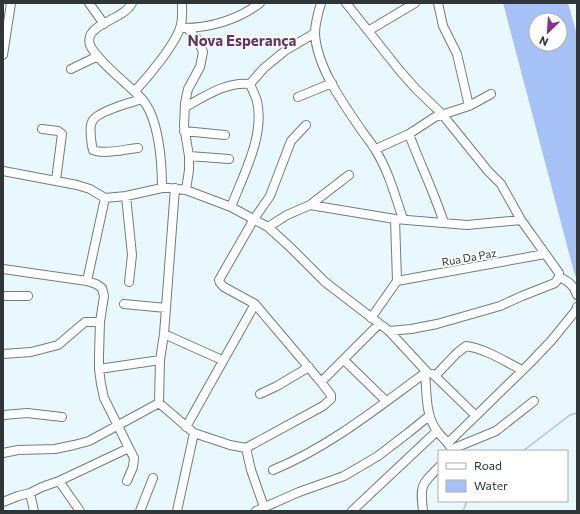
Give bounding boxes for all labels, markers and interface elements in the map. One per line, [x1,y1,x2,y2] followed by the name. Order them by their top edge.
[528,12,568,52] north arrow
[187,31,297,49] district label: Nova Esperança
[537,34,550,49] text: N
[441,246,498,268] street label: Rua Da Paz
[438,450,568,502] legend
[474,458,502,472] text: Road
[474,478,508,492] text: Water

